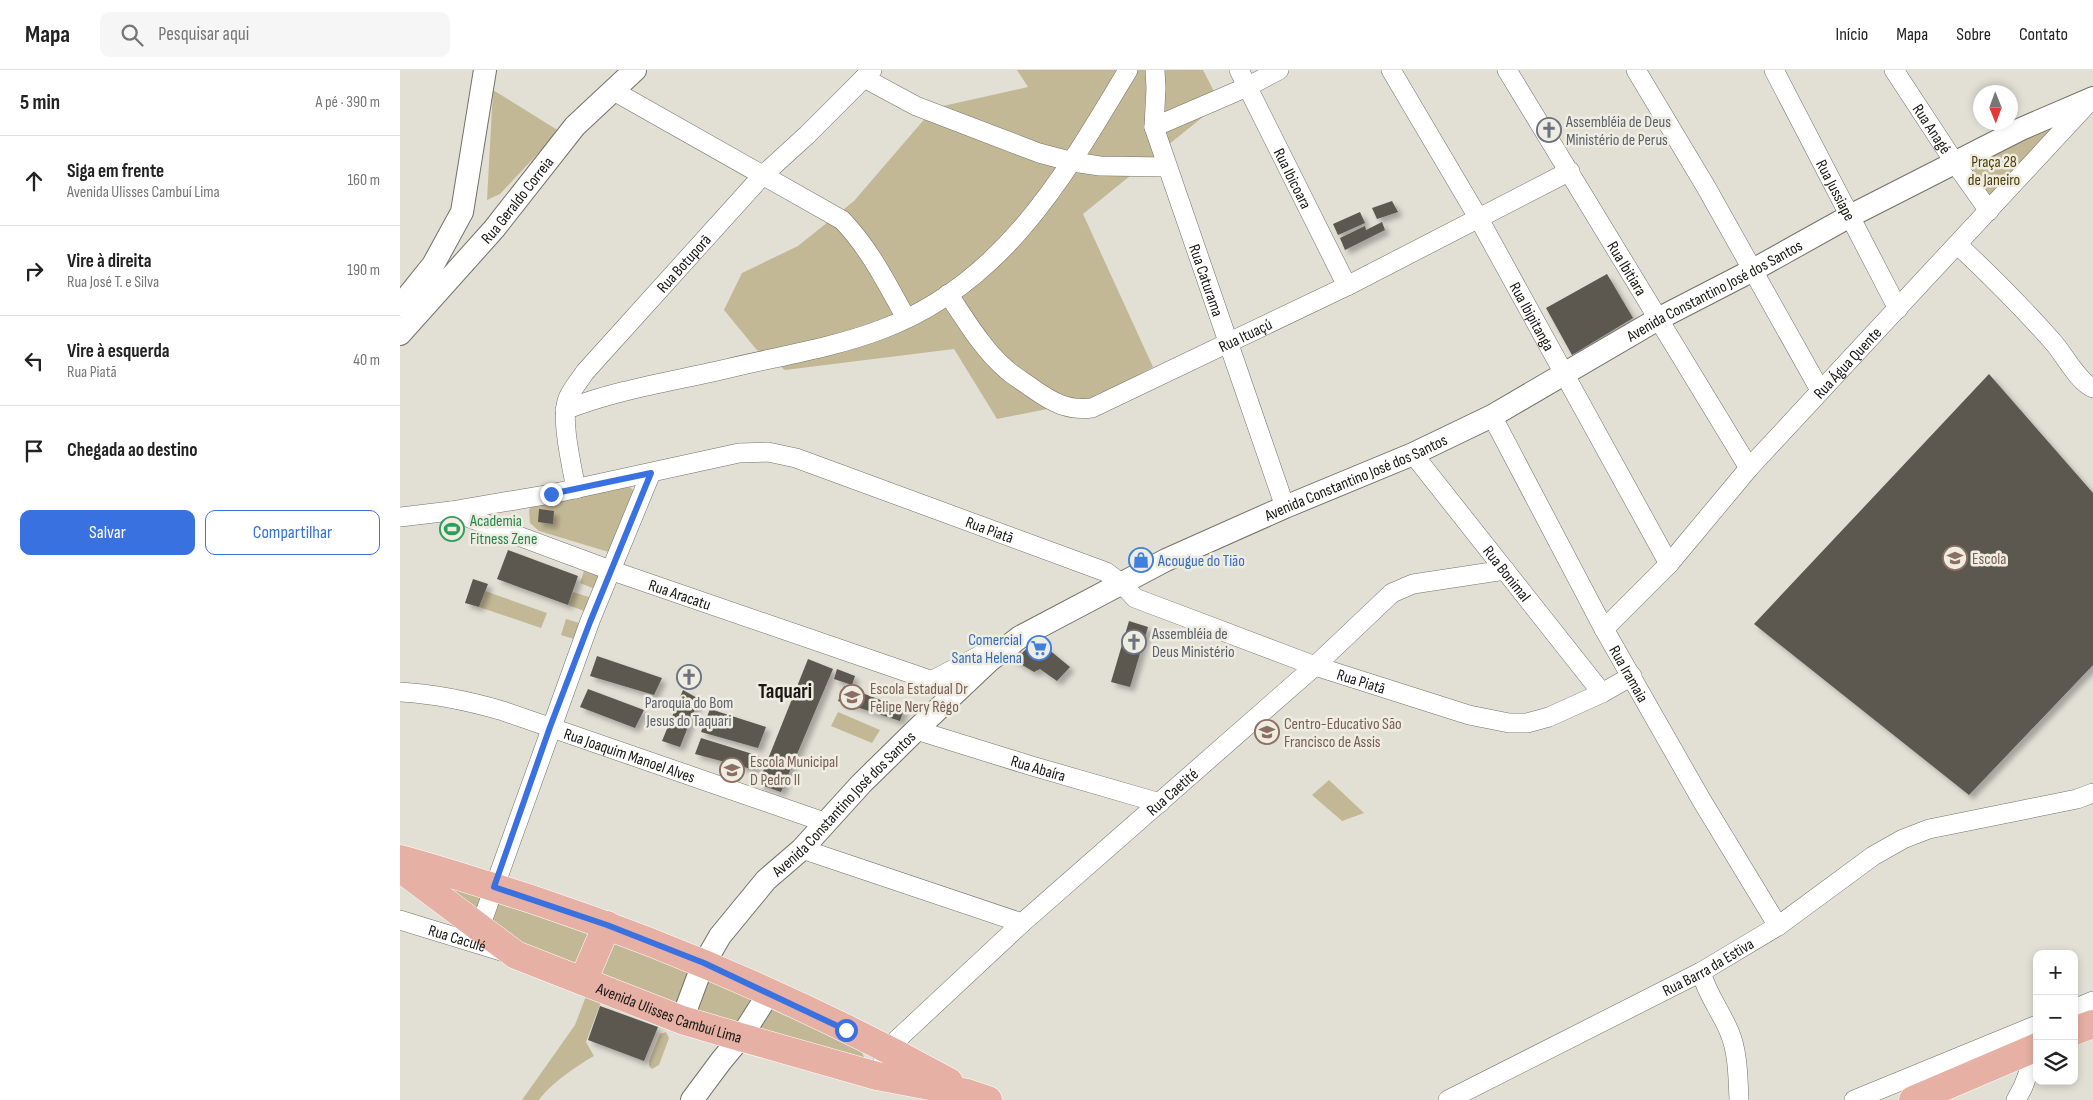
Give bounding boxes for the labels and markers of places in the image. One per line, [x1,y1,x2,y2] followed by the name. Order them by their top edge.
[1565,113,1671,150] place label: Assembléia de Deus Ministério de Perus
[1536,117,1562,143] church icon: Assembléia de Deus Ministério de Perus
[469,512,537,549] place label: Academia Fitness Zene
[439,516,465,542] sports icon: Academia Fitness Zene
[1942,545,1968,571] school or university icon: Escola
[1128,547,1154,573] shop icon: Acougue do Tião
[1972,550,2006,569] place label: Escola
[1157,552,1245,571] place label: Acougue do Tião
[1151,625,1235,662] place label: Assembléia de Deus Ministério
[1121,629,1147,655] church icon: Assembléia de Deus Ministério
[952,631,1022,668] place label: Comercial Santa Helena
[1026,635,1052,661] supermarket icon: Comercial Santa Helena
[676,664,702,690] church icon: Paroquia do Bom Jesus do Taquari
[870,680,968,717] place label: Escola Estadual Dr Felipe Nery Rêgo
[839,684,865,710] school or university icon: Escola Estadual Dr Felipe Nery Rêgo
[645,694,733,731] place label: Paroquia do Bom Jesus do Taquari
[1284,715,1402,752] place label: Centro-Educativo São Francisco de Assis
[1254,719,1280,745] school or university icon: Centro-Educativo São Francisco de Assis
[750,753,838,790] place label: Escola Municipal D Pedro II
[719,757,745,783] school or university icon: Escola Municipal D Pedro II

